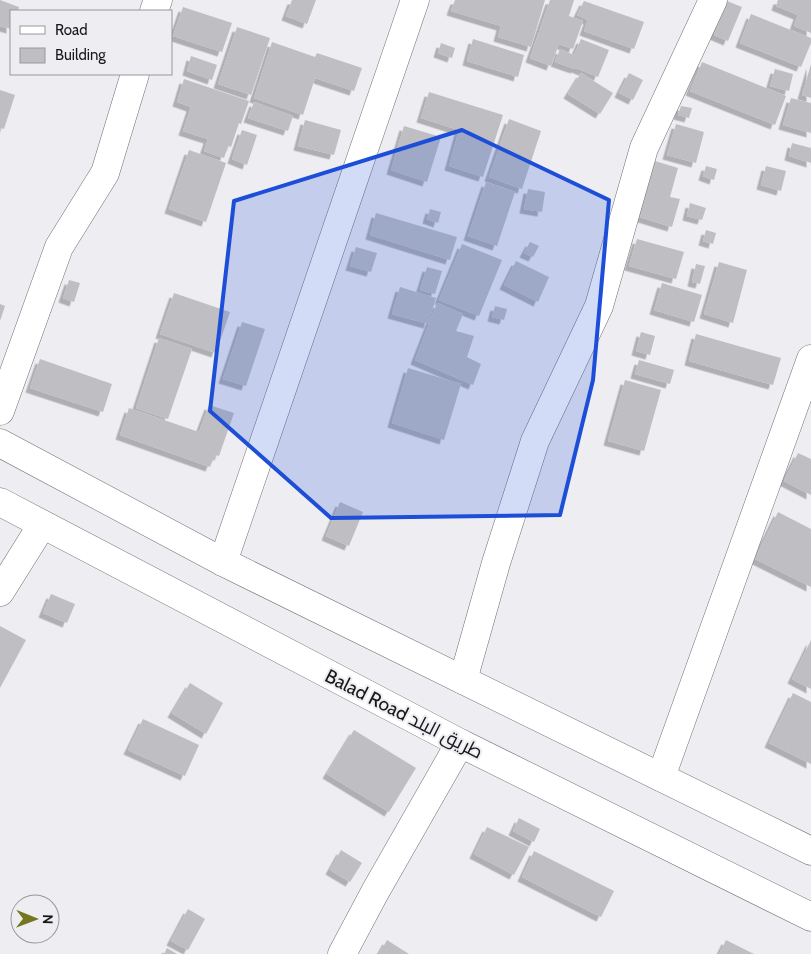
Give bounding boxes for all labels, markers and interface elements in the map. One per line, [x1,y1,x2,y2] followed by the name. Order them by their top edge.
[10,10,172,75] legend
[55,21,88,39] text: Road
[55,46,106,64] text: Building
[321,664,487,765] street label: Balad Road طريق البلد
[10,894,60,944] north arrow
[39,914,57,924] text: N

